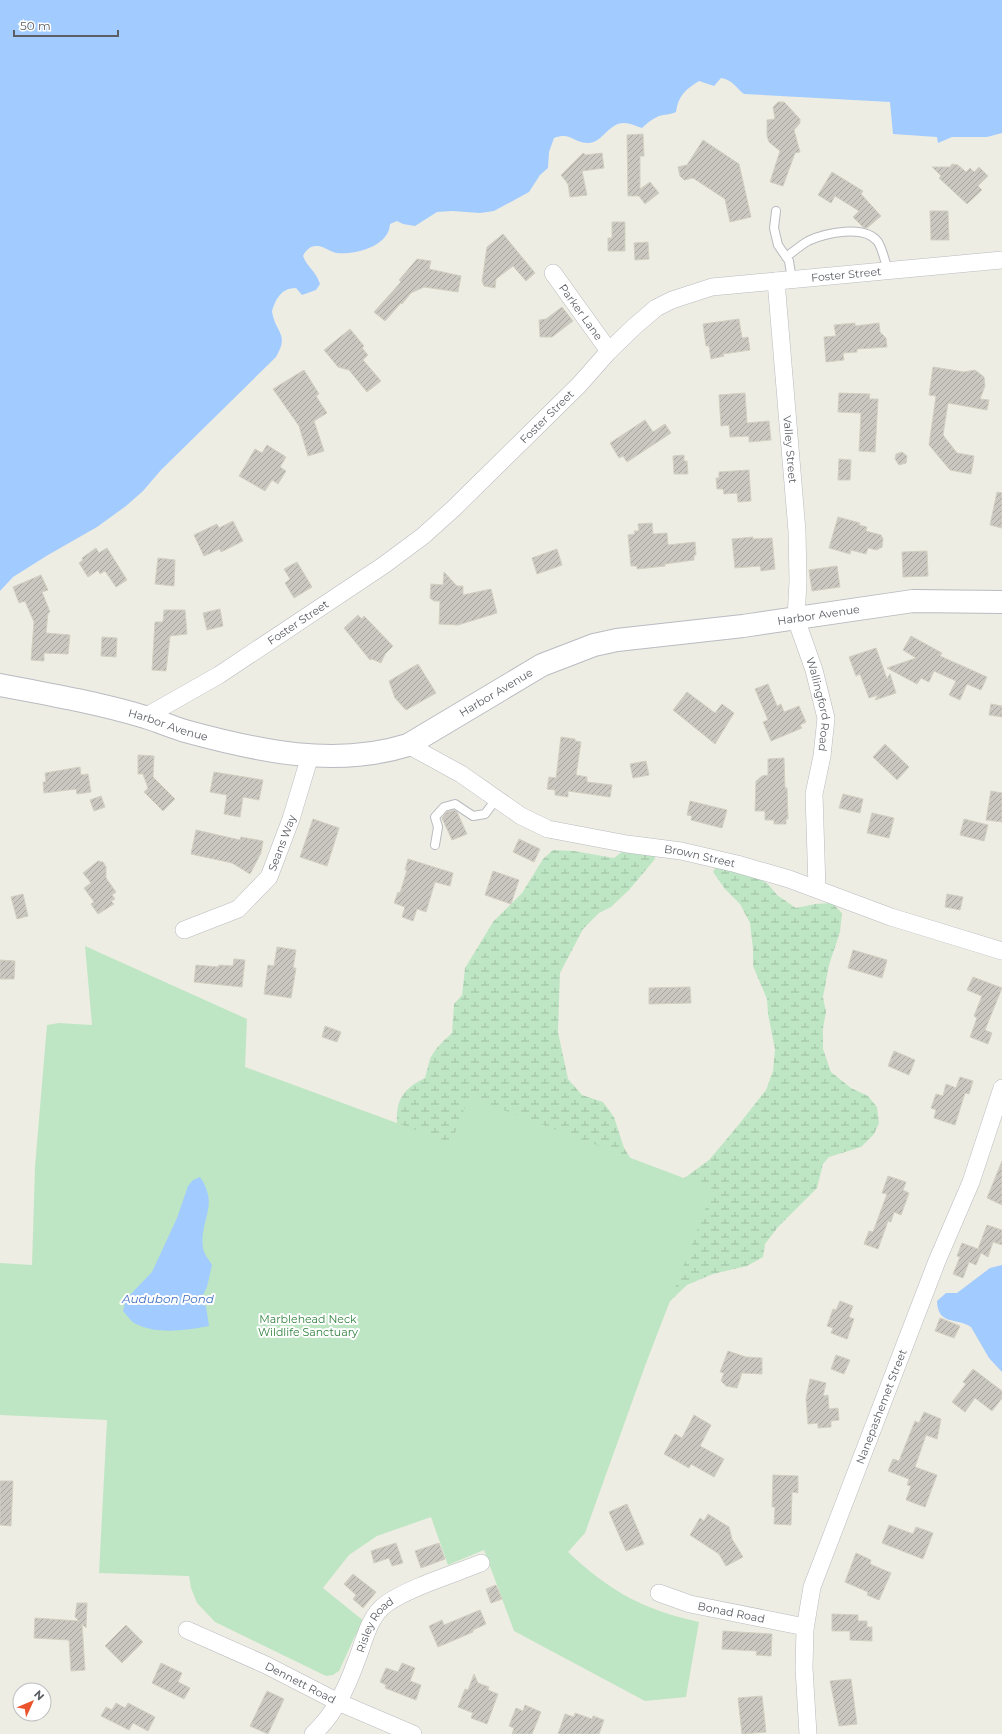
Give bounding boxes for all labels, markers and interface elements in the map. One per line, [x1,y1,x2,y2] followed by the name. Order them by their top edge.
[14,12,118,38] scale bar
[20,18,51,33] text: 50 m
[810,264,883,285] street label: Foster Street
[556,281,606,343] street label: Parker Lane
[517,387,577,446] street label: Foster Street
[780,415,800,485] street label: Valley Street
[265,597,332,648] street label: Foster Street
[776,602,861,628] street label: Harbor Avenue
[803,655,833,752] street label: Wallingford Road
[457,665,535,720] street label: Harbor Avenue
[127,706,210,744] street label: Harbor Avenue
[265,813,299,873] street label: Seans Way
[663,842,737,871] street label: Brown Street
[121,1291,215,1306] water label: Audubon Pond
[258,1312,358,1339] park label: Marblehead Neck Wildlife Sanctuary
[853,1347,910,1466] street label: Nanepashemet Street
[353,1594,396,1654] street label: Risley Road
[696,1599,766,1626] street label: Bonad Road
[263,1659,338,1707] street label: Dennett Road
[12,1682,52,1722] north arrow
[31,1687,47,1703] text: N

